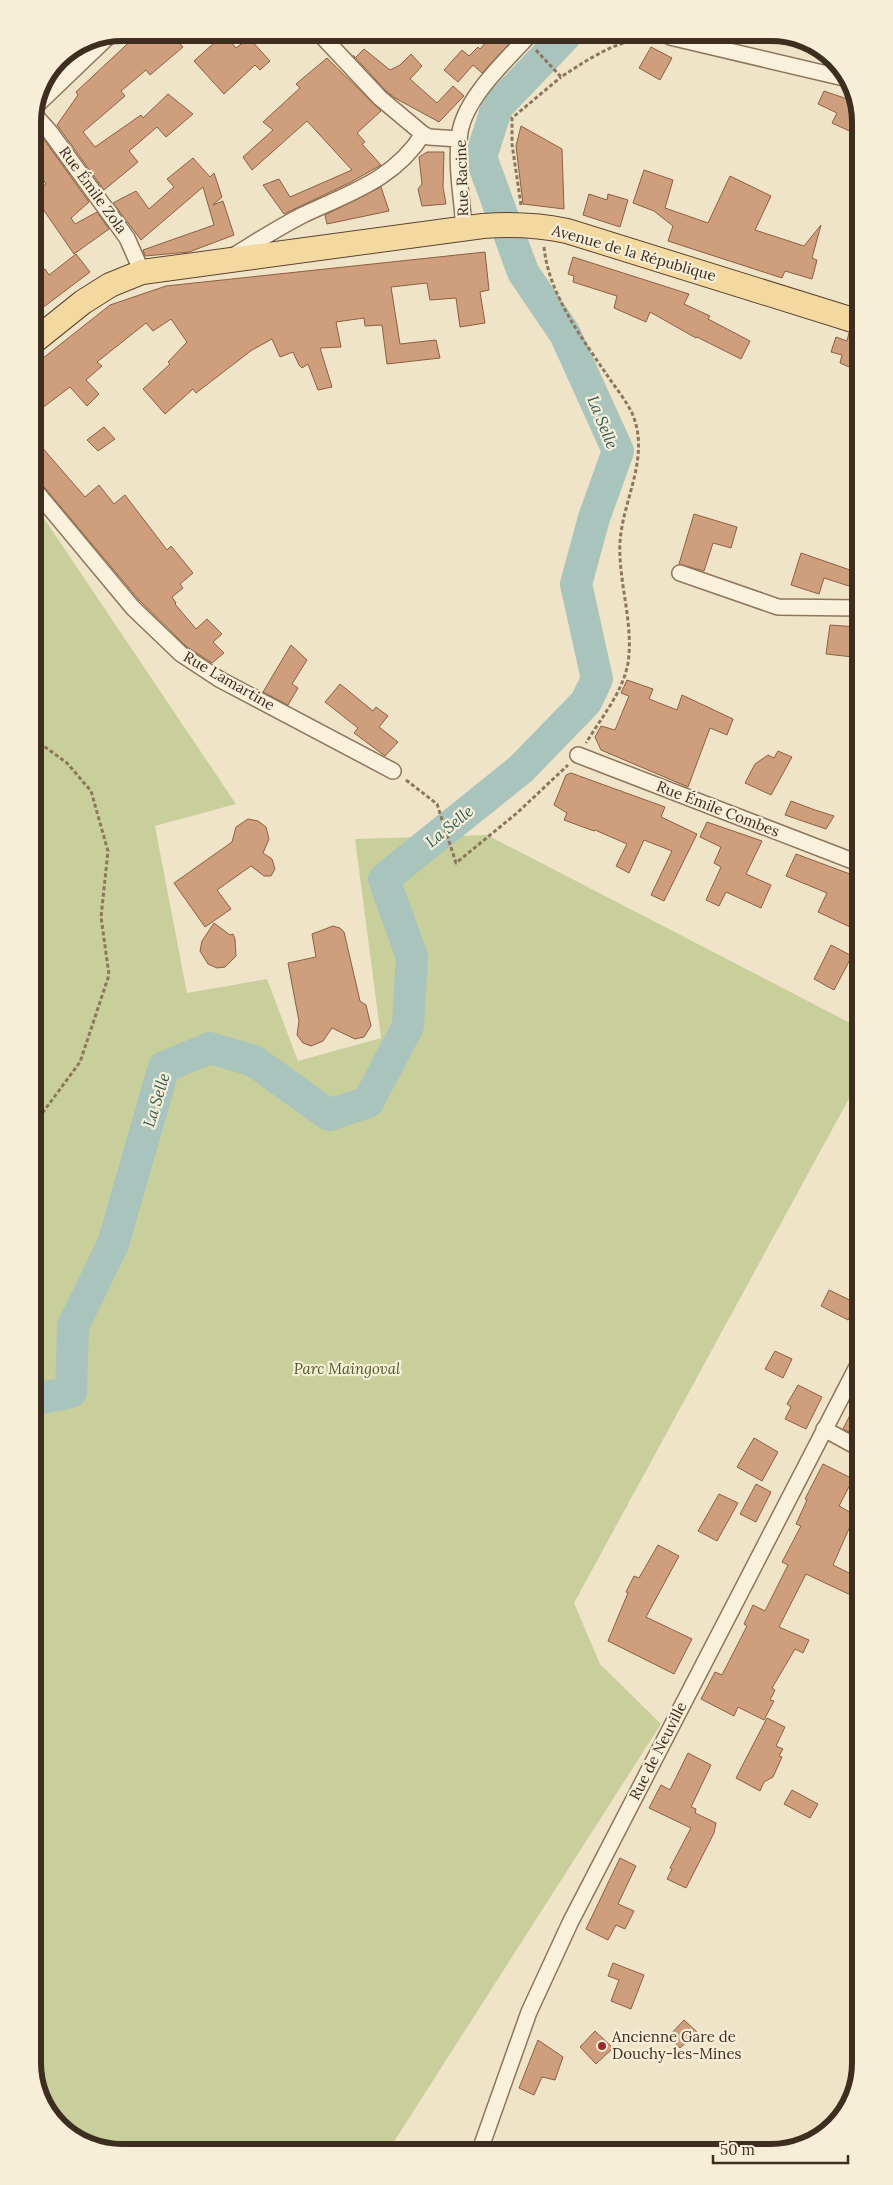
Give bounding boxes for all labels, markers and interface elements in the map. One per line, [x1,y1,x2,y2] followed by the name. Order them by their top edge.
[451,139,472,217] street label: Rue Racine
[55,142,132,237] street label: Rue Émile Zola
[549,220,718,285] street label: Avenue de la République
[583,392,623,452] water label: La Selle
[180,647,278,714] street label: Rue Lamartine
[654,776,782,841] street label: Rue Émile Combes
[421,801,477,851] water label: La Selle
[138,1070,174,1130] water label: La Selle
[294,1359,401,1378] park label: Parc Maingoval
[625,1698,691,1803] street label: Rue de Neuville
[611,2027,742,2063] place label: Ancienne Gare de Douchy-les-Mines
[596,2040,608,2052] marker: Ancienne Gare de Douchy-les-Mines
[713,2132,848,2164] scale bar
[720,2140,755,2159] text: 50 m

